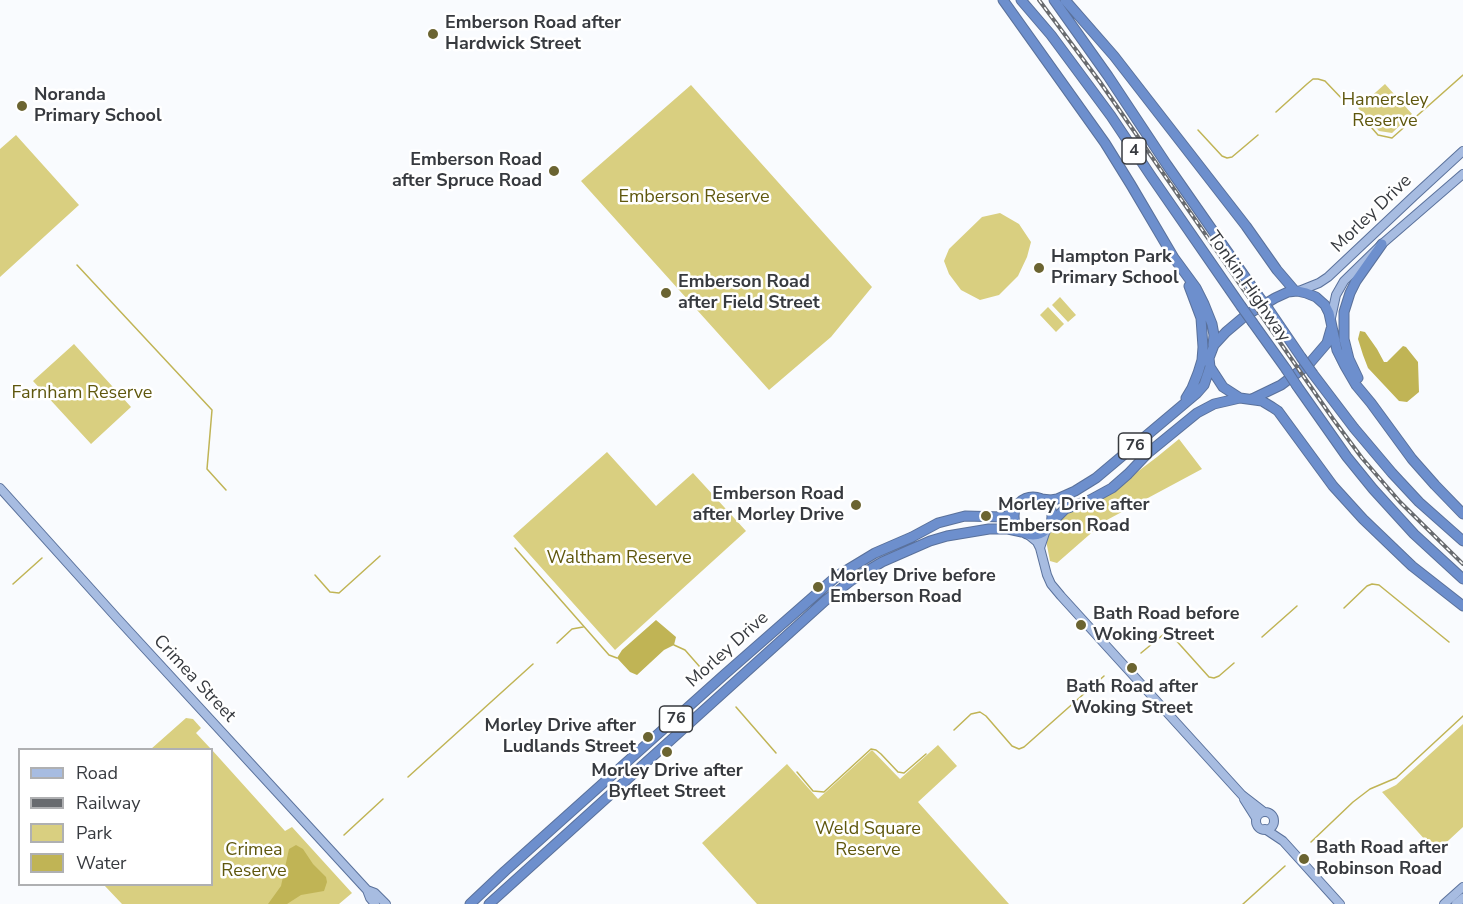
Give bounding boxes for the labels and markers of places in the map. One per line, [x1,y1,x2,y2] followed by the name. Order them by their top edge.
[445,13,621,56] place label: Emberson Road after Hardwick Street
[426,27,440,41] marker: Emberson Road after Hardwick Street
[34,85,162,128] place label: Noranda Primary School
[15,99,29,113] marker: Noranda Primary School
[392,150,542,192] place label: Emberson Road after Spruce Road
[547,164,561,178] marker: Emberson Road after Spruce Road
[1051,247,1179,290] place label: Hampton Park Primary School
[1032,261,1046,275] marker: Hampton Park Primary School
[678,272,820,314] place label: Emberson Road after Field Street
[659,286,673,300] marker: Emberson Road after Field Street
[693,484,844,526] place label: Emberson Road after Morley Drive
[998,495,1149,538] place label: Morley Drive after Emberson Road
[849,498,863,512] marker: Emberson Road after Morley Drive
[979,509,993,523] marker: Morley Drive after Emberson Road
[830,566,996,608] place label: Morley Drive before Emberson Road
[811,580,825,594] marker: Morley Drive before Emberson Road
[1093,604,1239,646] place label: Bath Road before Woking Street
[1074,618,1088,632] marker: Bath Road before Woking Street
[1125,661,1139,675] marker: Bath Road after Woking Street
[1066,677,1198,720] place label: Bath Road after Woking Street
[485,716,636,758] place label: Morley Drive after Ludlands Street
[641,730,655,744] marker: Morley Drive after Ludlands Street
[660,745,674,759] marker: Morley Drive after Byfleet Street
[591,761,743,804] place label: Morley Drive after Byfleet Street
[1316,838,1448,880] place label: Bath Road after Robinson Road
[1297,852,1311,866] marker: Bath Road after Robinson Road

